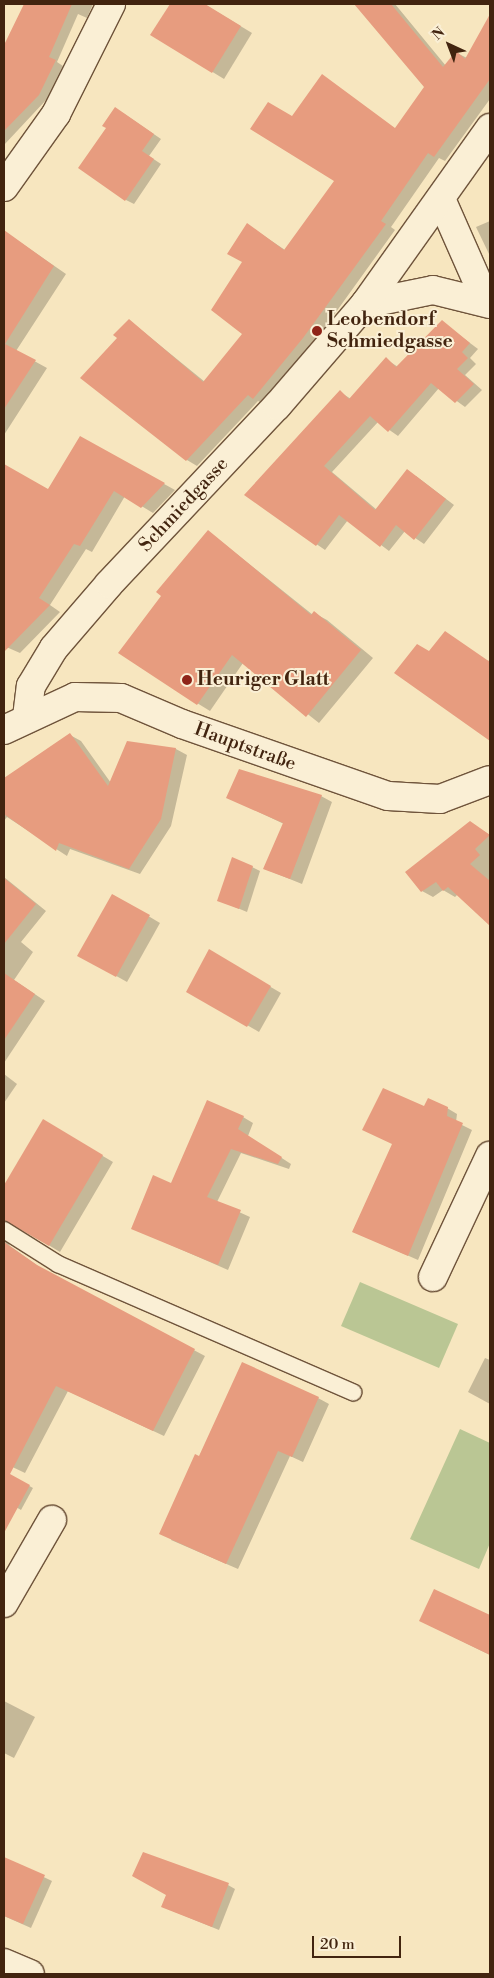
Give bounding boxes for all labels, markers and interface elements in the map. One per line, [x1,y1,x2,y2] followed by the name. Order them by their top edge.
[424,20,474,70] north arrow
[429,24,449,44] text: N
[327,309,453,353] place label: Leobendorf Schmiedgasse
[311,325,323,337] marker: Leobendorf Schmiedgasse
[135,453,233,557] street label: Schmiedgasse
[197,669,329,691] place label: Heuriger Glatt
[181,674,193,686] marker: Heuriger Glatt
[191,718,299,776] street label: Hauptstraße
[314,1926,403,1958] scale bar
[320,1935,355,1954] text: 20 m

